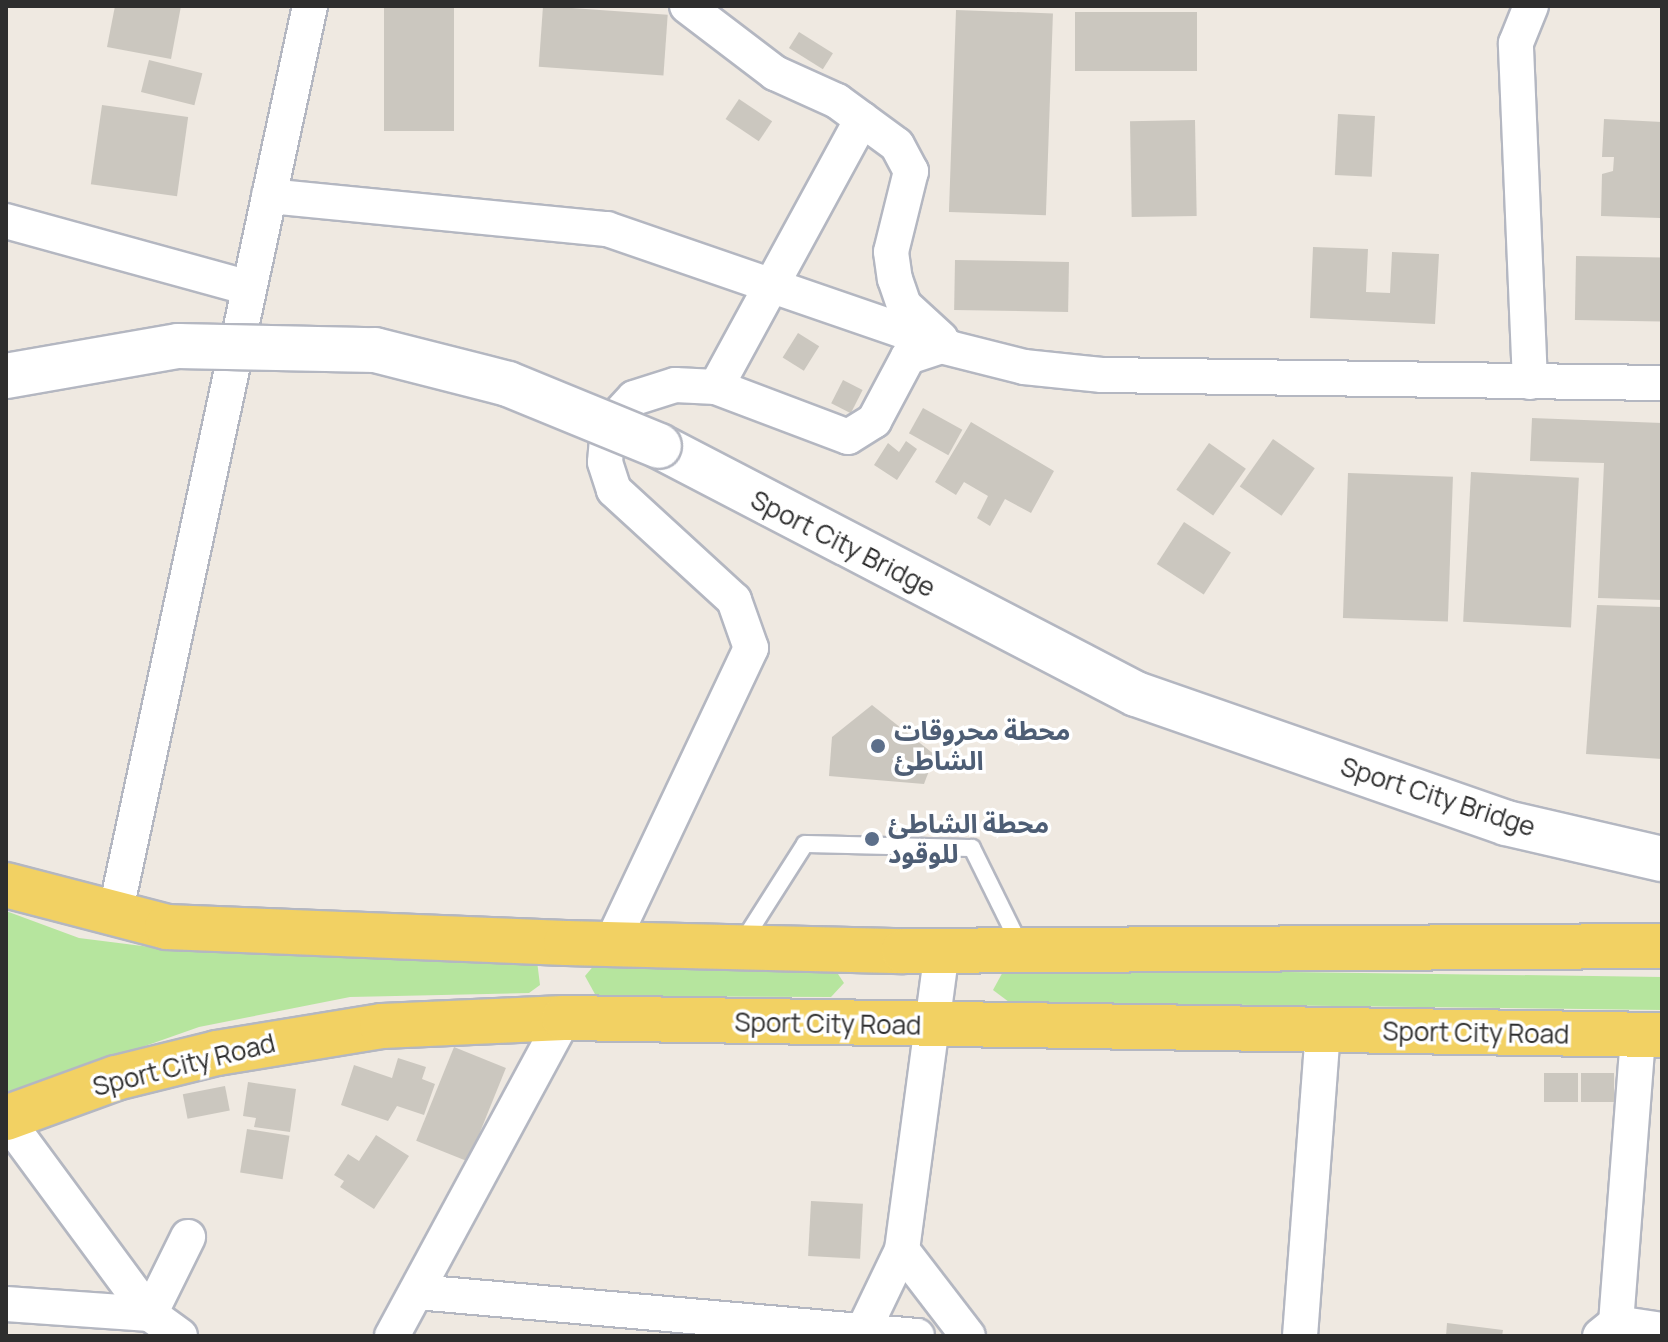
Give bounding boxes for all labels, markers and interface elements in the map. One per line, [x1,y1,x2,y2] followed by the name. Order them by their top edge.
[746,484,940,604] street label: Sport City Bridge
[894,715,1070,776] place label: محطة محروقات الشاطئ
[869,737,887,755] marker: محطة محروقات الشاطئ
[1337,751,1539,843] street label: Sport City Bridge
[888,808,1049,870] place label: محطة الشاطئ للوقود
[863,830,881,848] marker: محطة الشاطئ للوقود
[734,1007,922,1041] street label: Sport City Road
[1382,1016,1570,1050] street label: Sport City Road
[89,1027,279,1103] street label: Sport City Road

